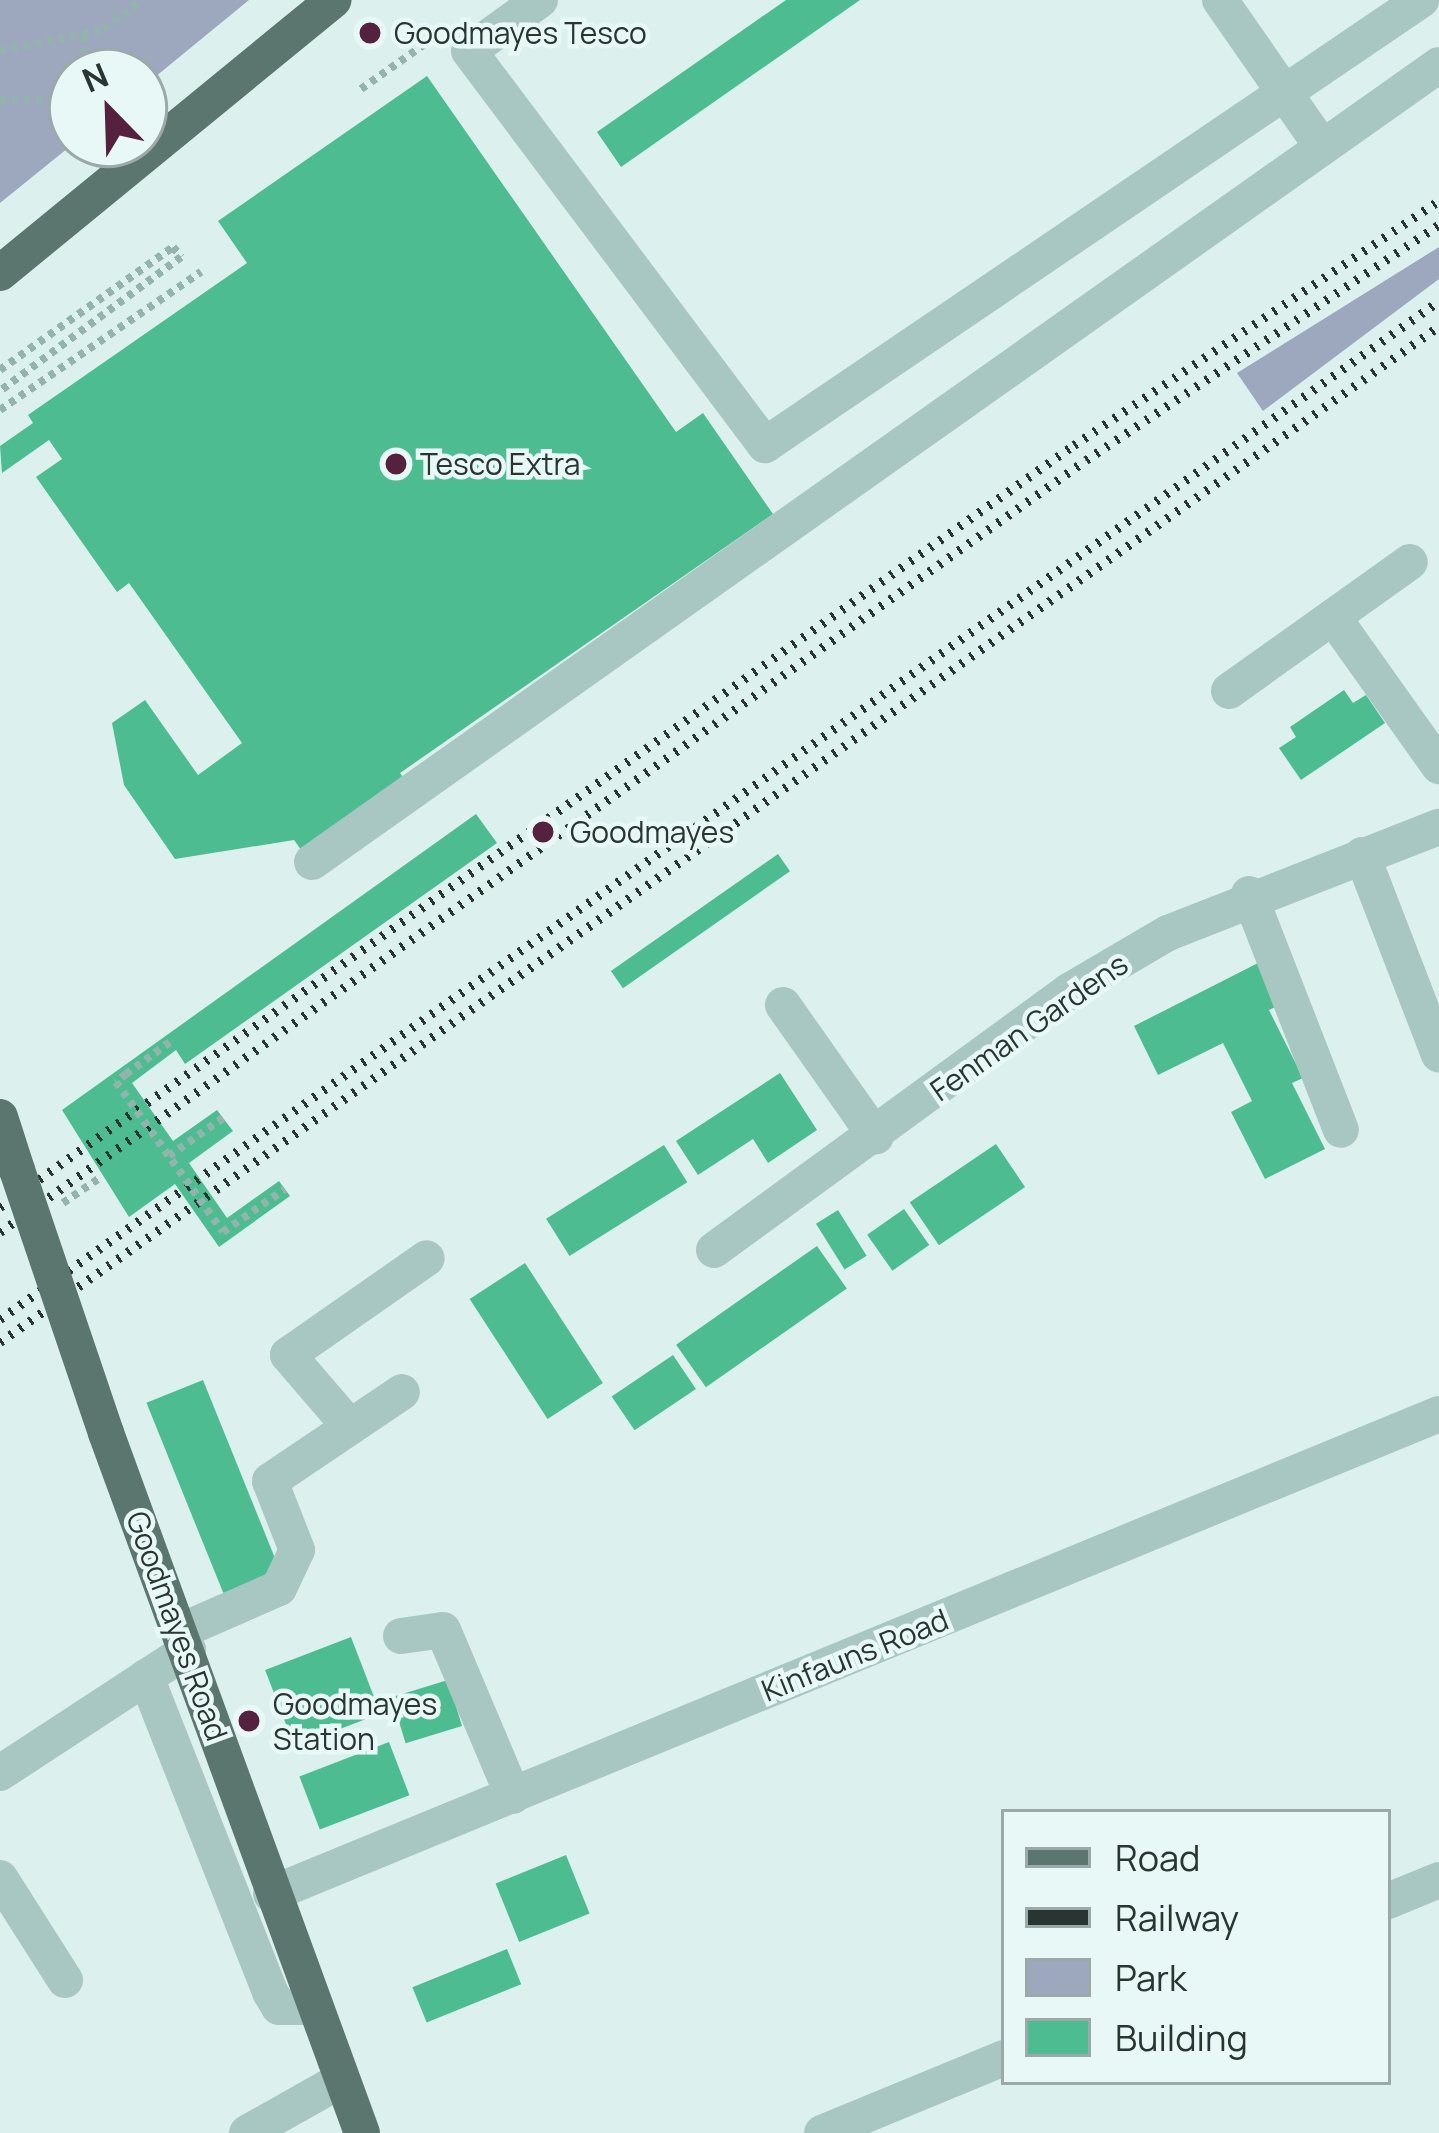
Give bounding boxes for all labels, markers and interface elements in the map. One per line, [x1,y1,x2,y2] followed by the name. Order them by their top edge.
[394,15,647,51] place label: Goodmayes Tesco
[357,20,383,46] marker: Goodmayes Tesco
[48,48,168,168] north arrow
[75,52,115,103] text: N
[420,446,580,482] place label: Tesco Extra
[383,451,409,477] marker: Tesco Extra
[570,814,734,850] place label: Goodmayes
[527,816,559,848] marker: Goodmayes
[924,946,1134,1108] street label: Fenman Gardens
[119,1507,235,1745] street label: Goodmayes Road
[756,1601,954,1709] street label: Kinfauns Road
[273,1686,437,1756] place label: Goodmayes Station
[236,1708,262,1734] marker: Goodmayes Station
[1001,1809,1391,2085] legend
[1115,1833,1200,1882] text: Road
[1115,1893,1239,1942] text: Railway
[1115,1953,1187,2002] text: Park
[1115,2013,1248,2062] text: Building

